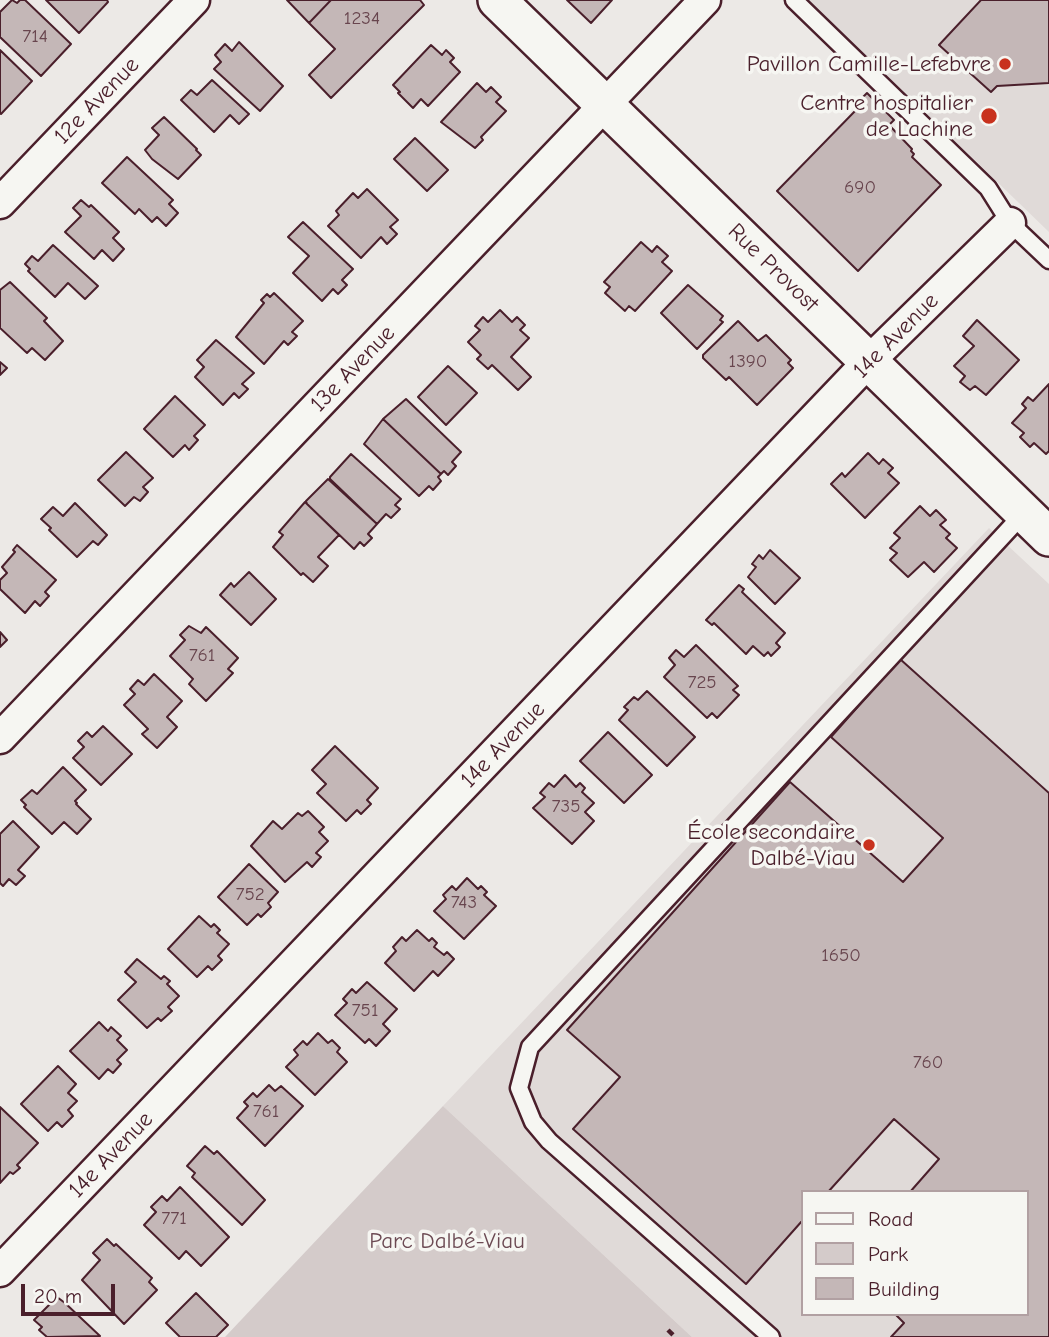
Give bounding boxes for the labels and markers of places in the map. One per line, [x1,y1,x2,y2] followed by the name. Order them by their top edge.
[747,50,991,78] place label: Pavillon Camille-Lefebvre
[997,56,1013,72] marker: Pavillon Camille-Lefebvre
[800,89,973,143] place label: Centre hospitalier de Lachine
[979,106,999,126] marker: Centre hospitalier de Lachine
[687,818,855,872] place label: École secondaire Dalbé-Viau
[861,837,877,853] marker: École secondaire Dalbé-Viau

